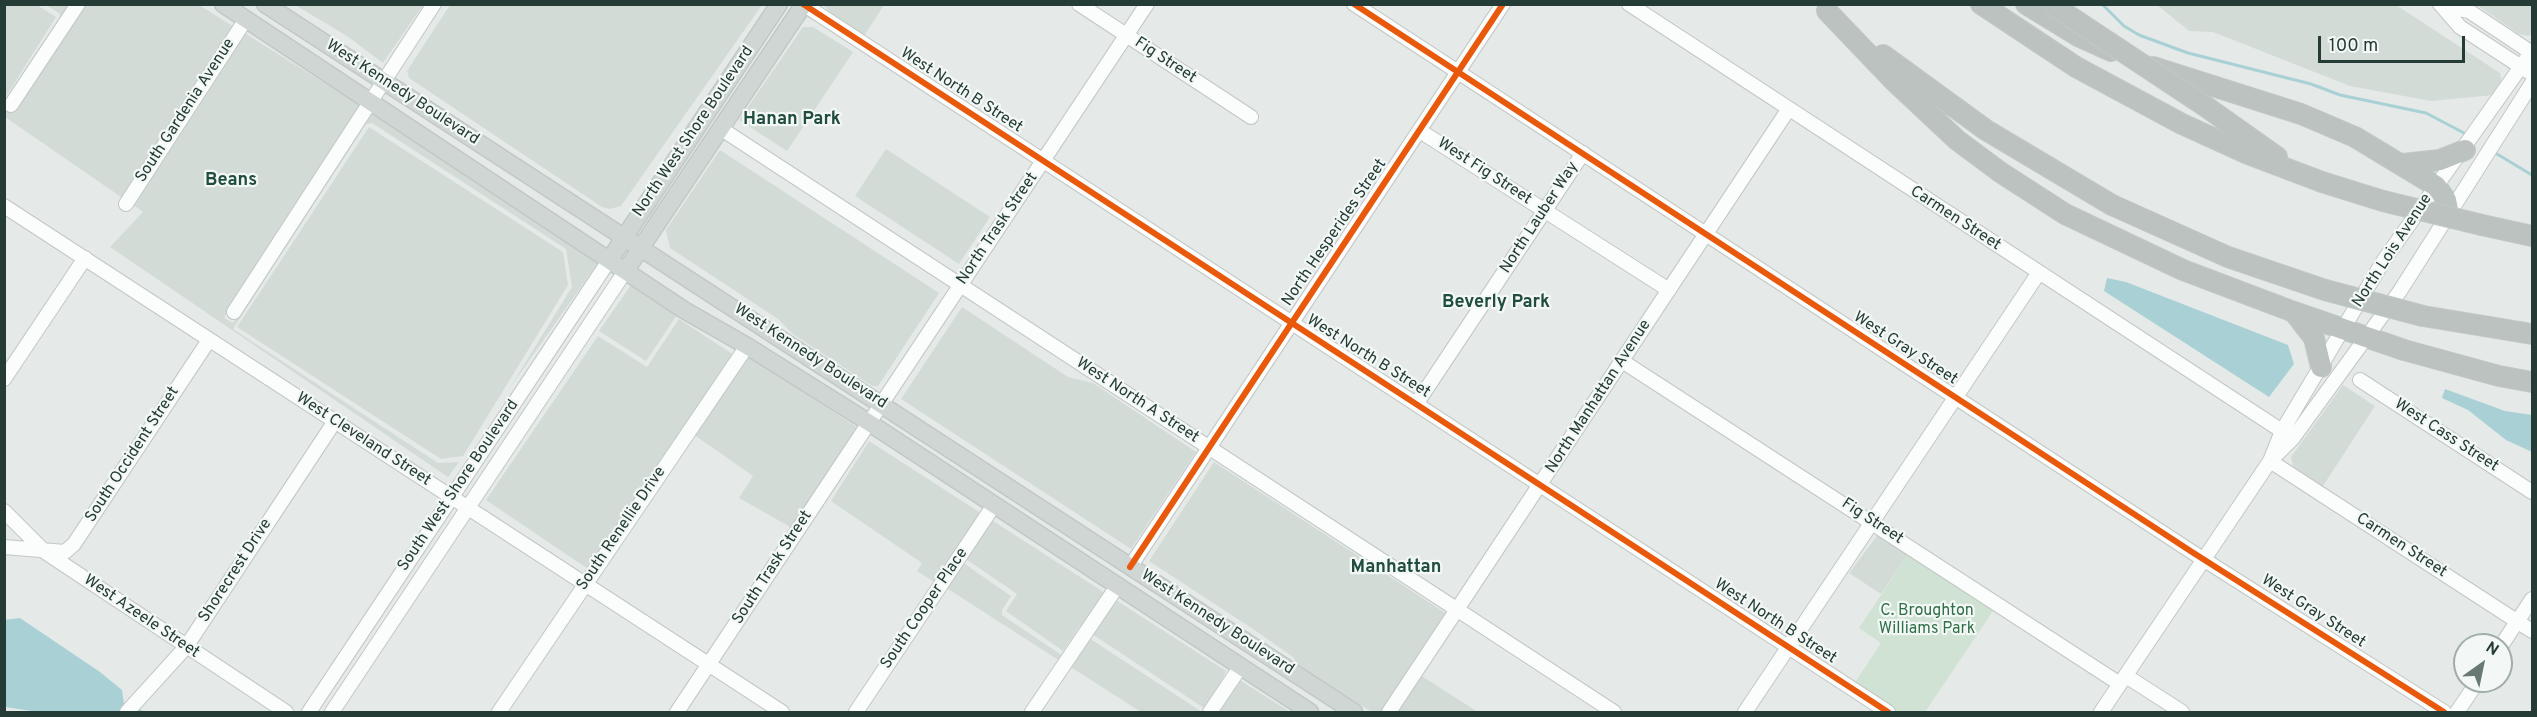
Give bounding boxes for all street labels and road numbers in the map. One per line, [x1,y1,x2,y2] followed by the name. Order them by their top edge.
[1130,34,1200,88] street label: Fig Street
[132,35,240,187] street label: South Gardenia Avenue
[322,36,482,150] street label: West Kennedy Boulevard
[630,43,758,221] street label: North West Shore Boulevard
[896,44,1026,138] street label: West North B Street
[1433,134,1535,210] street label: West Fig Street
[1279,156,1391,310] street label: North Hesperides Street
[1497,158,1583,278] street label: North Lauber Way
[953,169,1043,289] street label: North Trask Street
[1906,182,2004,256] street label: Carmen Street
[2349,190,2437,312] street label: North Lois Avenue
[730,300,890,414] street label: West Kennedy Boulevard
[1849,308,1961,390] street label: West Gray Street
[1303,311,1433,403] street label: West North B Street
[1542,317,1656,477] street label: North Manhattan Avenue
[1072,354,1202,448] street label: West North A Street
[82,384,184,526] street label: South Occident Street
[292,389,434,491] street label: West Cleveland Street
[2390,395,2502,477] street label: West Cass Street
[394,397,524,575] street label: South West Shore Boulevard
[573,463,671,595] street label: South Renellie Drive
[1837,495,1907,549] street label: Fig Street
[729,508,817,628] street label: South Trask Street
[2352,509,2450,583] street label: Carmen Street
[195,516,277,626] street label: Shorecrest Drive
[877,545,973,673] street label: South Cooper Place
[1137,566,1297,680] street label: West Kennedy Boulevard
[79,571,203,663] street label: West Azeele Street
[2257,571,2369,653] street label: West Gray Street
[1710,575,1840,669] street label: West North B Street

